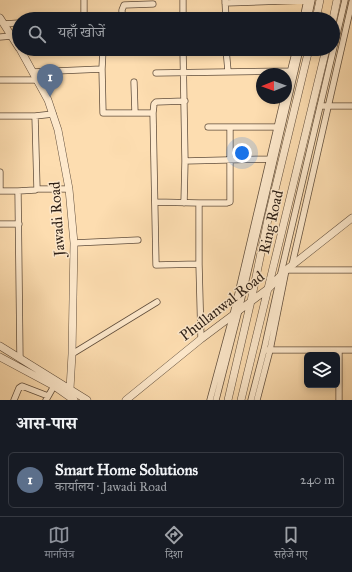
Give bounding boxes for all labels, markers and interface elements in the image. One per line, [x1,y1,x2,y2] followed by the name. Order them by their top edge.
[12,12,340,56] search box
[26,23,48,45] icon: search
[58,23,105,41] text: यहाँ खोजें
[37,64,63,97] pin: 1
[256,68,292,104] north arrow
[232,143,252,163] your location
[45,180,70,259] street label: Jawadi Road
[255,188,287,256] street label: Ring Road
[176,267,268,345] street label: Phullanwal Road
[304,352,340,388] map controls
[304,352,340,388] button: layers
[16,413,77,434] text: आस-पास
[55,461,198,479] text: Smart Home Solutions
[27,472,33,488] text: 1
[300,472,335,488] text: 240 m
[55,479,167,495] text: कार्यालय · Jawadi Road
[44,524,74,565] tab: मानचित्र
[163,524,185,565] tab: दिशा
[274,524,308,565] tab: सहेजे गए

